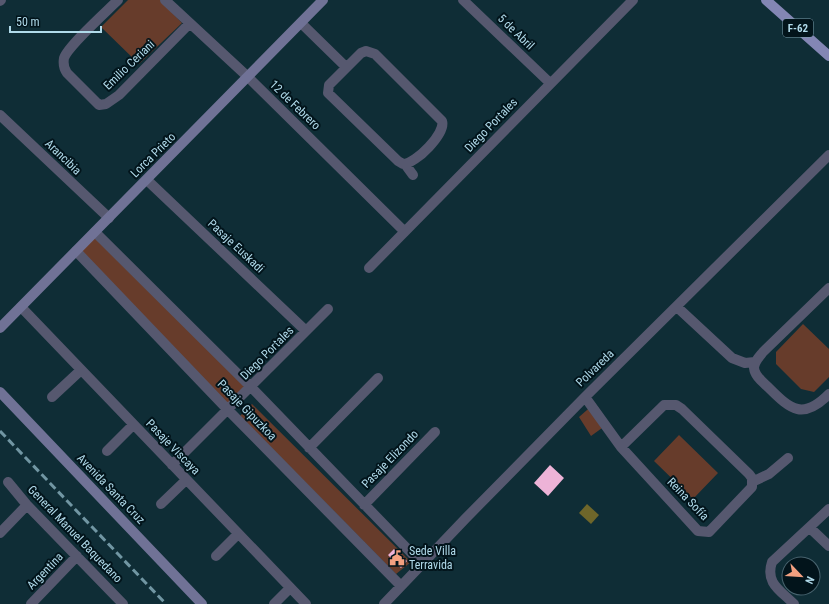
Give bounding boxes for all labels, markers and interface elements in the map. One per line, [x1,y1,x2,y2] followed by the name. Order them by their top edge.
[10,8,101,34] scale bar
[495,11,537,53] street label: 5 de Abril
[16,15,40,29] text: 50 m
[783,19,813,37] road number: F-62
[101,37,157,93] street label: Emilio Ceriani
[267,77,323,133] street label: 12 de Febrero
[462,95,520,155] street label: Diego Portales
[128,130,178,180] street label: Lorca Prieto
[42,136,84,178] street label: Arancibia
[205,216,267,276] street label: Pasaje Euskadi
[237,323,297,383] street label: Diego Portales
[573,346,617,389] street label: Polvareda
[215,377,280,443] street label: Pasaje Gipuzkoa
[143,416,203,478] street label: Pasaje Viscaya
[359,427,421,491] street label: Pasaje Elizondo
[74,451,148,527] street label: Avenida Santa Cruz
[664,475,712,523] street label: Reina Sofía
[25,483,125,585] street label: General Manuel Baquedano
[409,544,456,572] place label: Sede Villa Terravida
[388,549,406,567] public building icon: Sede Villa Terravida
[24,550,66,592] street label: Argentina
[781,556,821,596] north arrow
[802,574,817,586] text: N

